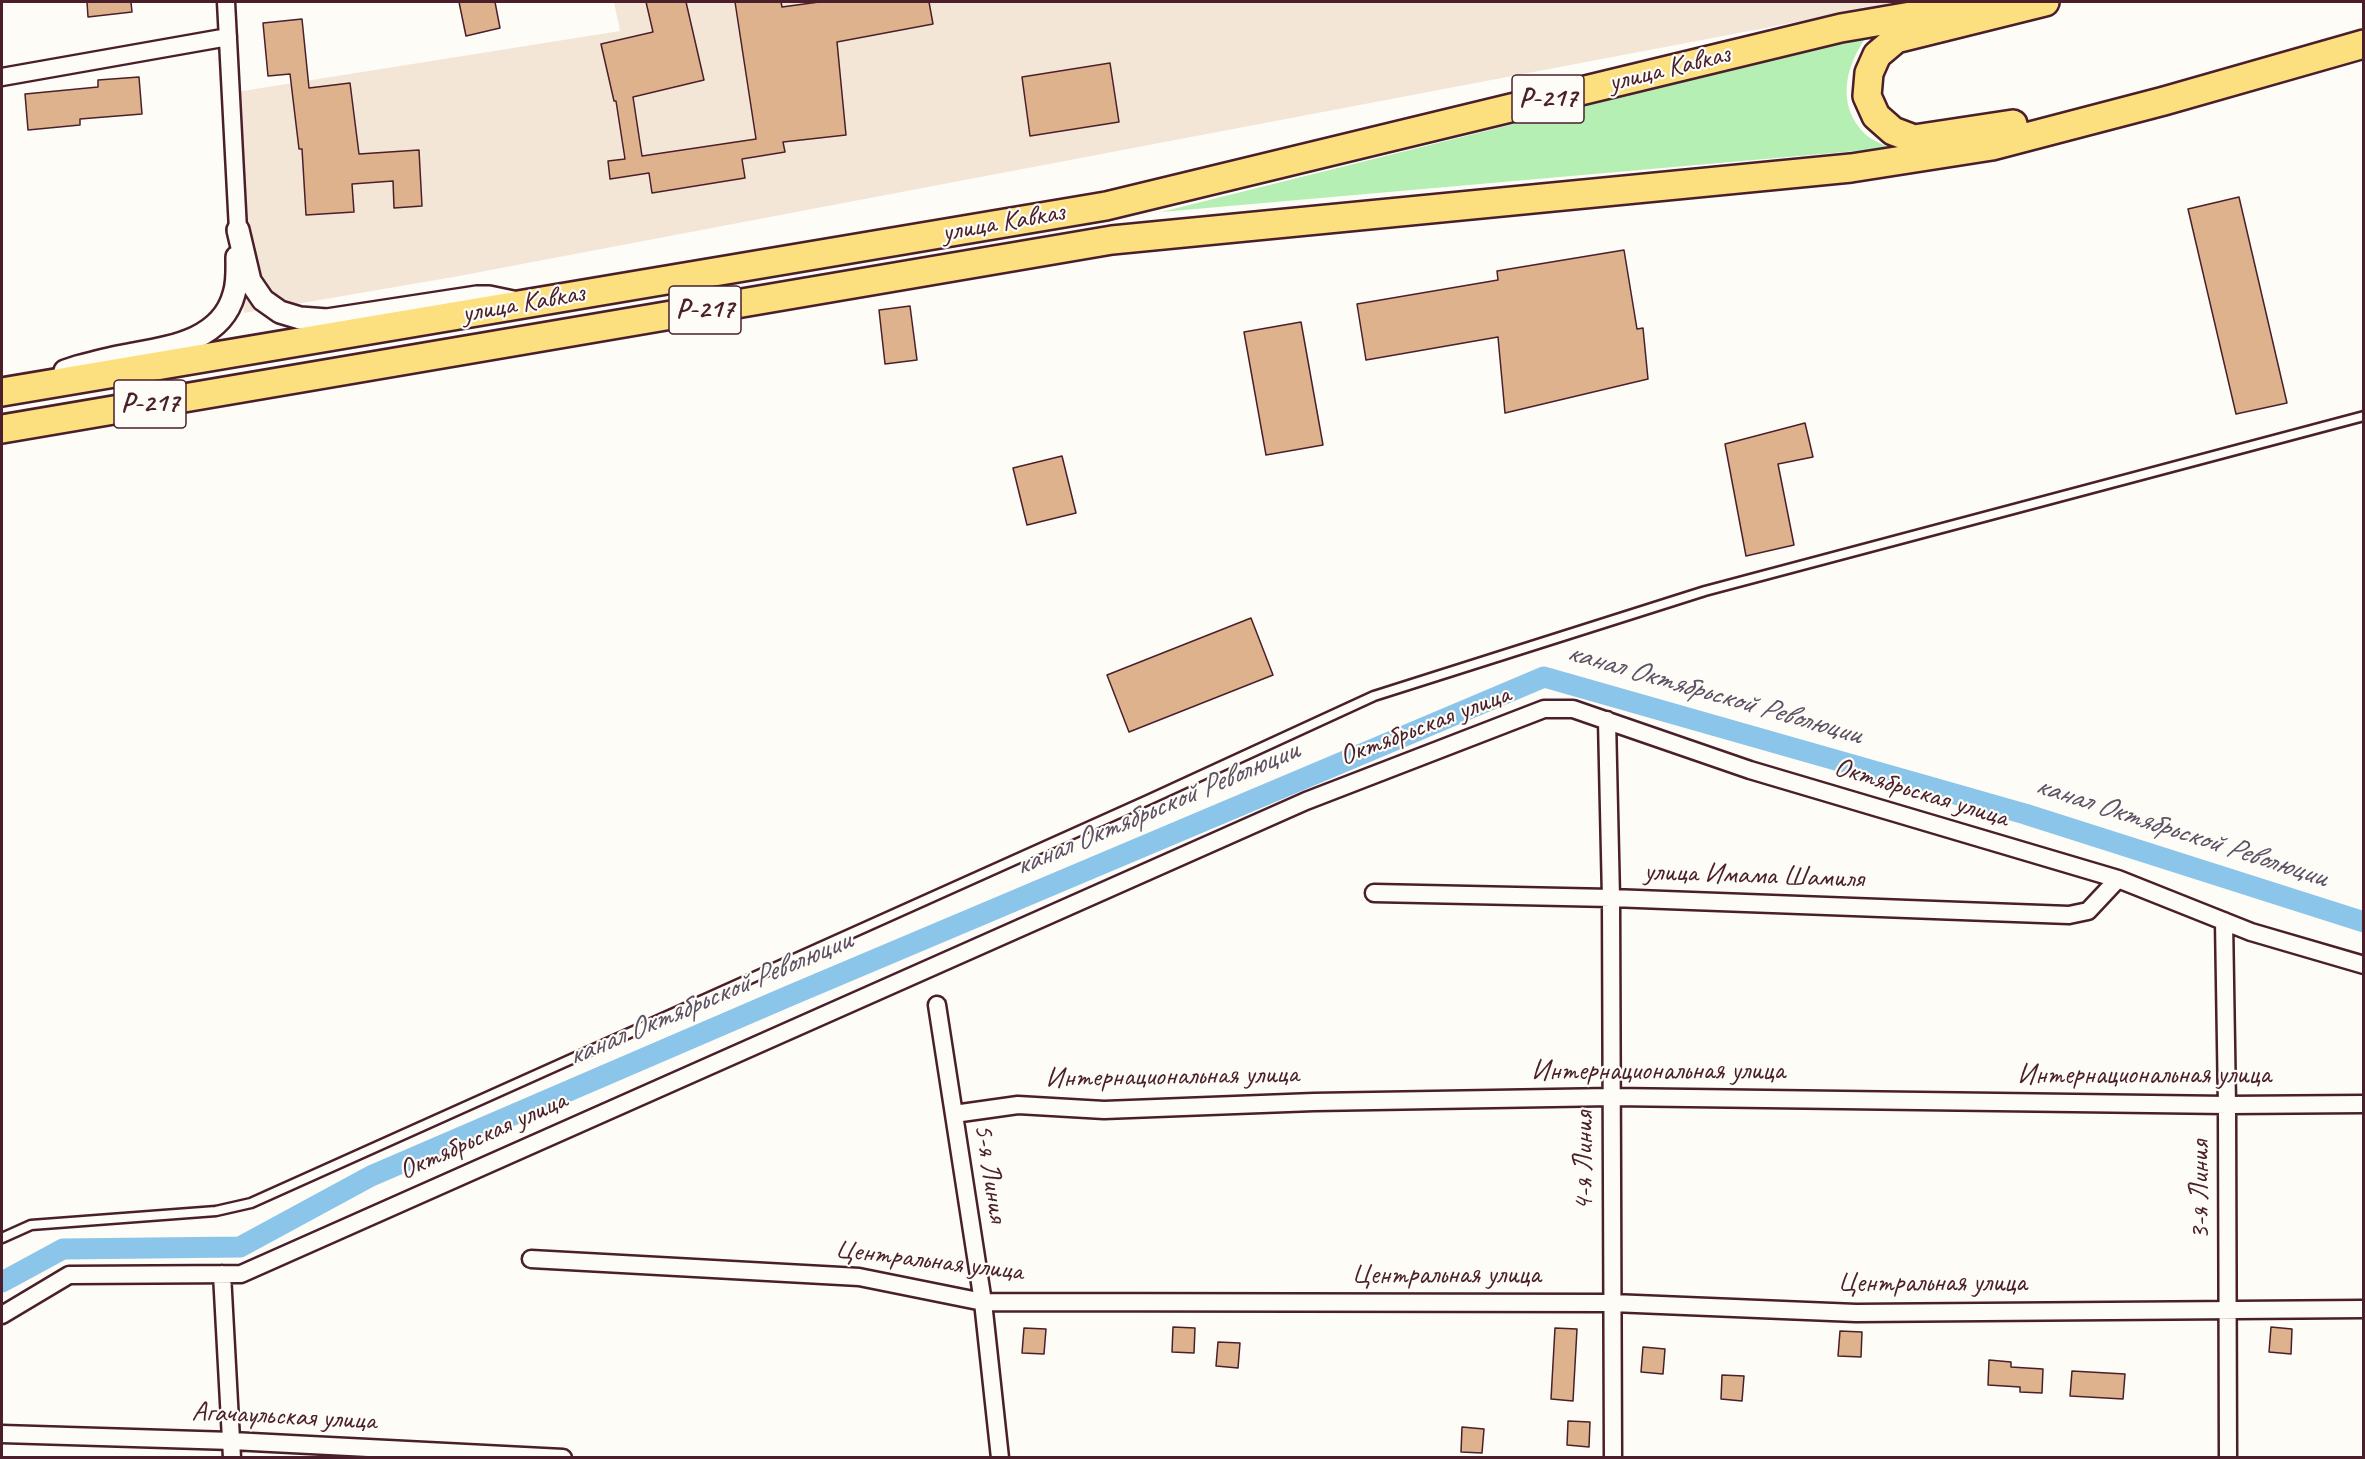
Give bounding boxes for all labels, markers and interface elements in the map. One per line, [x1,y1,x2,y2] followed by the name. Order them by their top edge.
[1605,38,1733,100] street label: улица Кавказ
[1512,75,1584,123] road number: Р-217
[939,196,1067,250] street label: улица Кавказ
[459,277,587,331] street label: улица Кавказ
[669,286,741,334] road number: Р-217
[114,380,186,428] road number: Р-217
[1562,635,1866,753] water label: канал Октябрьской Революции
[1335,678,1515,774] street label: Октябрьская улица
[1010,733,1304,885] water label: канал Октябрьской Революции
[1830,751,2012,835] street label: Октябрьская улица
[2030,768,2332,896] water label: канал Октябрьской Революции
[1643,855,1865,897] street label: улица Имама Шамиля
[563,923,857,1075] water label: канал Октябрьской Революции
[1531,1055,1785,1089] street label: Интернациональная улица
[1045,1058,1299,1096] street label: Интернациональная улица
[2017,1059,2271,1093] street label: Интернациональная улица
[394,1084,572,1188] street label: Октябрьская улица
[1568,1111,1602,1211] street label: 4-я Линия
[966,1121,1014,1225] street label: 5-я Линия
[2184,1140,2218,1240] street label: 3-я Линия
[833,1233,1025,1289] street label: Центральная улица
[1351,1259,1541,1293] street label: Центральная улица
[1837,1267,2027,1301] street label: Центральная улица
[191,1395,377,1439] street label: Агачаульская улица

